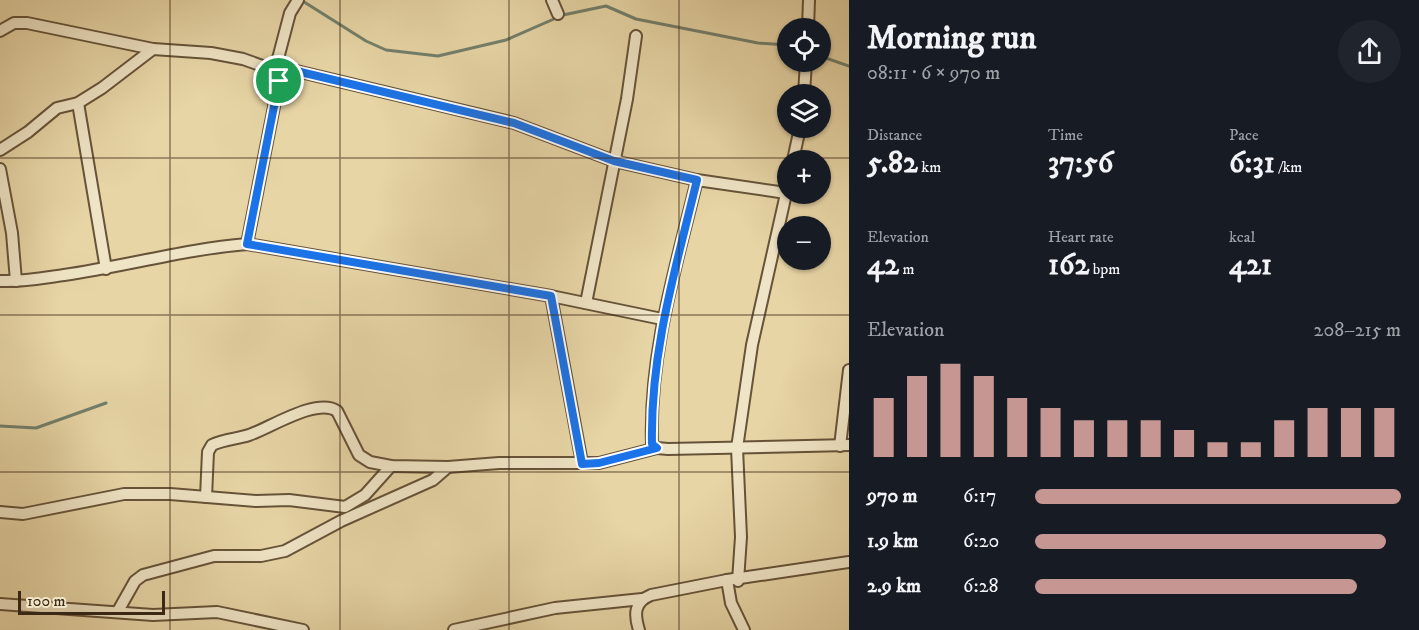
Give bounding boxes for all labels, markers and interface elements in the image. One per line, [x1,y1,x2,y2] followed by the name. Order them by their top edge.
[777,18,831,270] map controls
[777,18,831,72] button: locate
[867,18,1036,59] text: Morning run
[1338,20,1401,83] button: share
[253,55,304,106] pin
[867,61,1000,86] text: 08:11 · 6 × 970 m
[262,64,295,97] icon: arrive
[777,84,831,138] button: layers
[867,125,922,145] text: Distance
[1048,125,1083,145] text: Time
[1229,125,1259,145] text: Pace
[867,145,918,182] text: 5.82
[1048,145,1113,182] text: 37:56
[1229,145,1275,182] text: 6:31
[777,150,831,204] button: +
[918,157,941,177] text: km
[1275,157,1302,177] text: /km
[777,216,831,270] button: −
[867,227,929,247] text: Elevation
[1048,227,1114,247] text: Heart rate
[1229,227,1255,247] text: kcal
[867,247,899,284] text: 42
[1048,247,1089,284] text: 162
[1229,247,1272,284] text: 421
[899,259,914,279] text: m
[1089,259,1120,279] text: bpm
[867,318,944,343] text: Elevation
[1314,318,1401,343] text: 208–215 m
[867,484,918,509] text: 970 m
[963,484,997,509] text: 6:17
[867,529,918,554] text: 1.9 km
[963,529,999,554] text: 6:20
[867,574,921,599] text: 2.9 km
[963,574,998,599] text: 6:28
[18,588,165,616] scale bar
[27,591,66,611] text: 100 m

